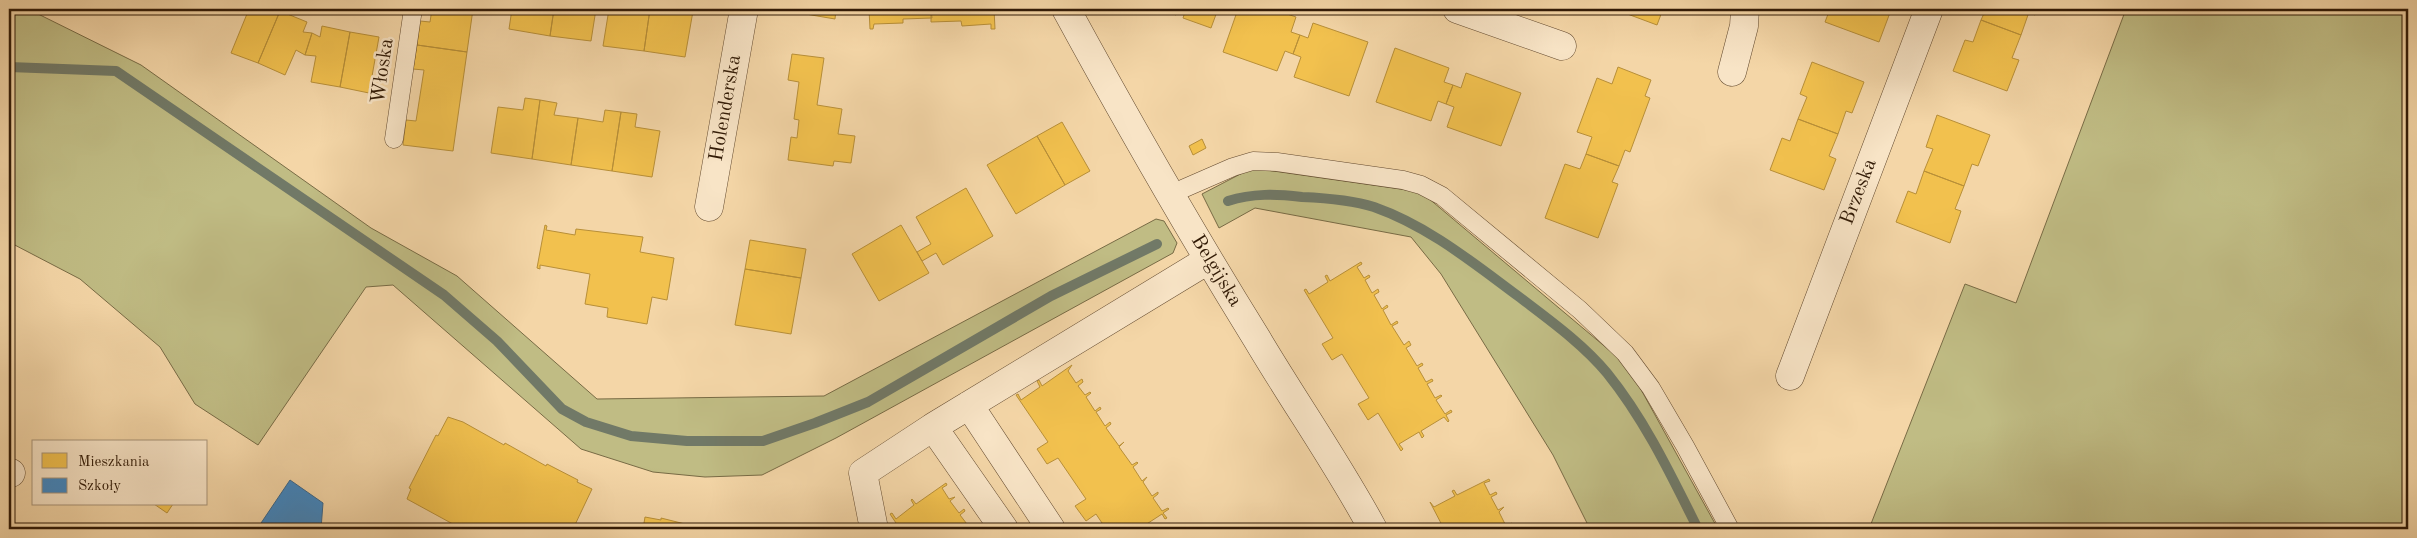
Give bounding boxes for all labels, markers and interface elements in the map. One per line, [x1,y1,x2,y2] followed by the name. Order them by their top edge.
[369,37,397,105] street label: Włoska
[707,53,745,163] street label: Holenderska
[1837,156,1881,228] street label: Brzeska
[1187,232,1245,311] street label: Belgijska
[32,440,208,506] legend
[78,455,150,470] text: Mieszkania
[78,479,121,494] text: Szkoły

